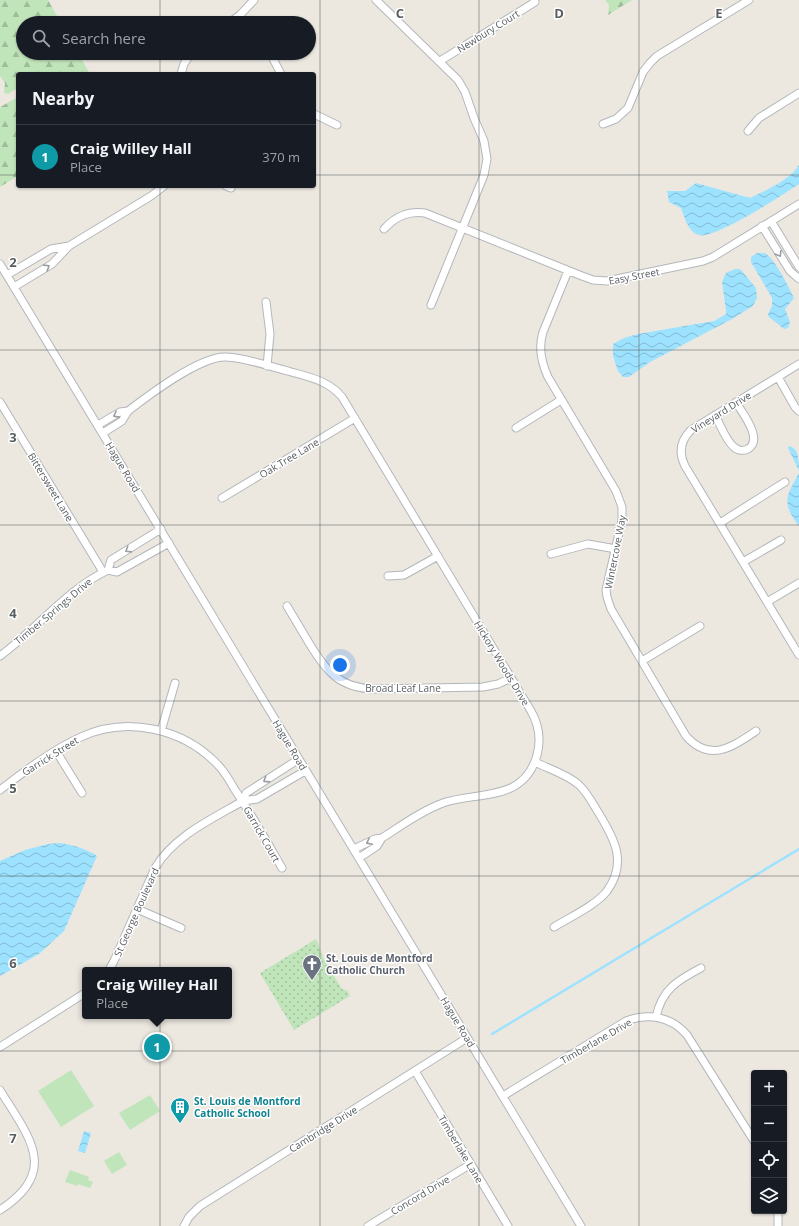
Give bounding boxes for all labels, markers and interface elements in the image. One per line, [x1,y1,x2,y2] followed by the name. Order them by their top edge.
[396,4,404,22] text: C
[554,4,564,22] text: D
[715,4,723,22] text: E
[454,6,522,56] street label: Newbury Court
[16,16,316,60] search box
[30,27,52,49] icon: search
[62,28,146,48] text: Search here
[32,87,94,110] text: Nearby
[70,138,192,158] text: Craig Willey Hall
[41,148,49,166] text: 1
[262,148,300,166] text: 370 m
[70,158,102,176] text: Place
[775,250,782,257] one-way arrow
[9,253,17,271] text: 2
[43,264,50,272] one-way arrow
[607,264,661,288] street label: Easy Street
[688,388,754,436] street label: Vineyard Drive
[113,411,120,418] one-way arrow
[9,428,17,446] text: 3
[257,435,322,481] street label: Oak Tree Lane
[102,439,144,495] street label: Hague Road
[25,450,77,524] street label: Bittersweet Lane
[601,513,629,590] street label: Wintercove Way
[125,545,132,552] one-way arrow
[11,574,95,648] street label: Timber Springs Drive
[9,604,17,622] text: 4
[471,618,533,708] street label: Hickory Woods Drive
[330,655,350,675] your location
[365,681,441,695] street label: Broad Leaf Lane
[269,717,311,773] street label: Hague Road
[19,733,81,779] street label: Garrick Street
[263,775,270,783] one-way arrow
[9,779,17,797] text: 5
[240,804,284,865] street label: Garrick Court
[366,837,373,845] one-way arrow
[110,865,162,959] street label: St George Boulevard
[326,951,433,977] place label: St. Louis de Montford Catholic Church
[301,953,323,981] church icon: St. Louis de Montford Catholic Church
[9,954,17,972] text: 6
[82,967,232,1019] popup
[96,974,218,994] text: Craig Willey Hall
[96,994,128,1012] text: Place
[437,994,479,1050] street label: Hague Road
[558,1015,634,1067] street label: Timberlane Drive
[144,1032,170,1062] pin: 1
[751,1070,787,1214] map controls
[751,1070,787,1106] button: +
[194,1094,301,1120] place label: St. Louis de Montford Catholic School
[169,1096,191,1124] building icon: St. Louis de Montford Catholic School
[286,1102,360,1156] street label: Cambridge Drive
[751,1106,787,1142] button: −
[435,1112,487,1186] street label: Timberlake Lane
[9,1129,17,1147] text: 7
[751,1142,787,1178] button: locate
[388,1172,452,1218] street label: Concord Drive
[751,1178,787,1214] button: layers

